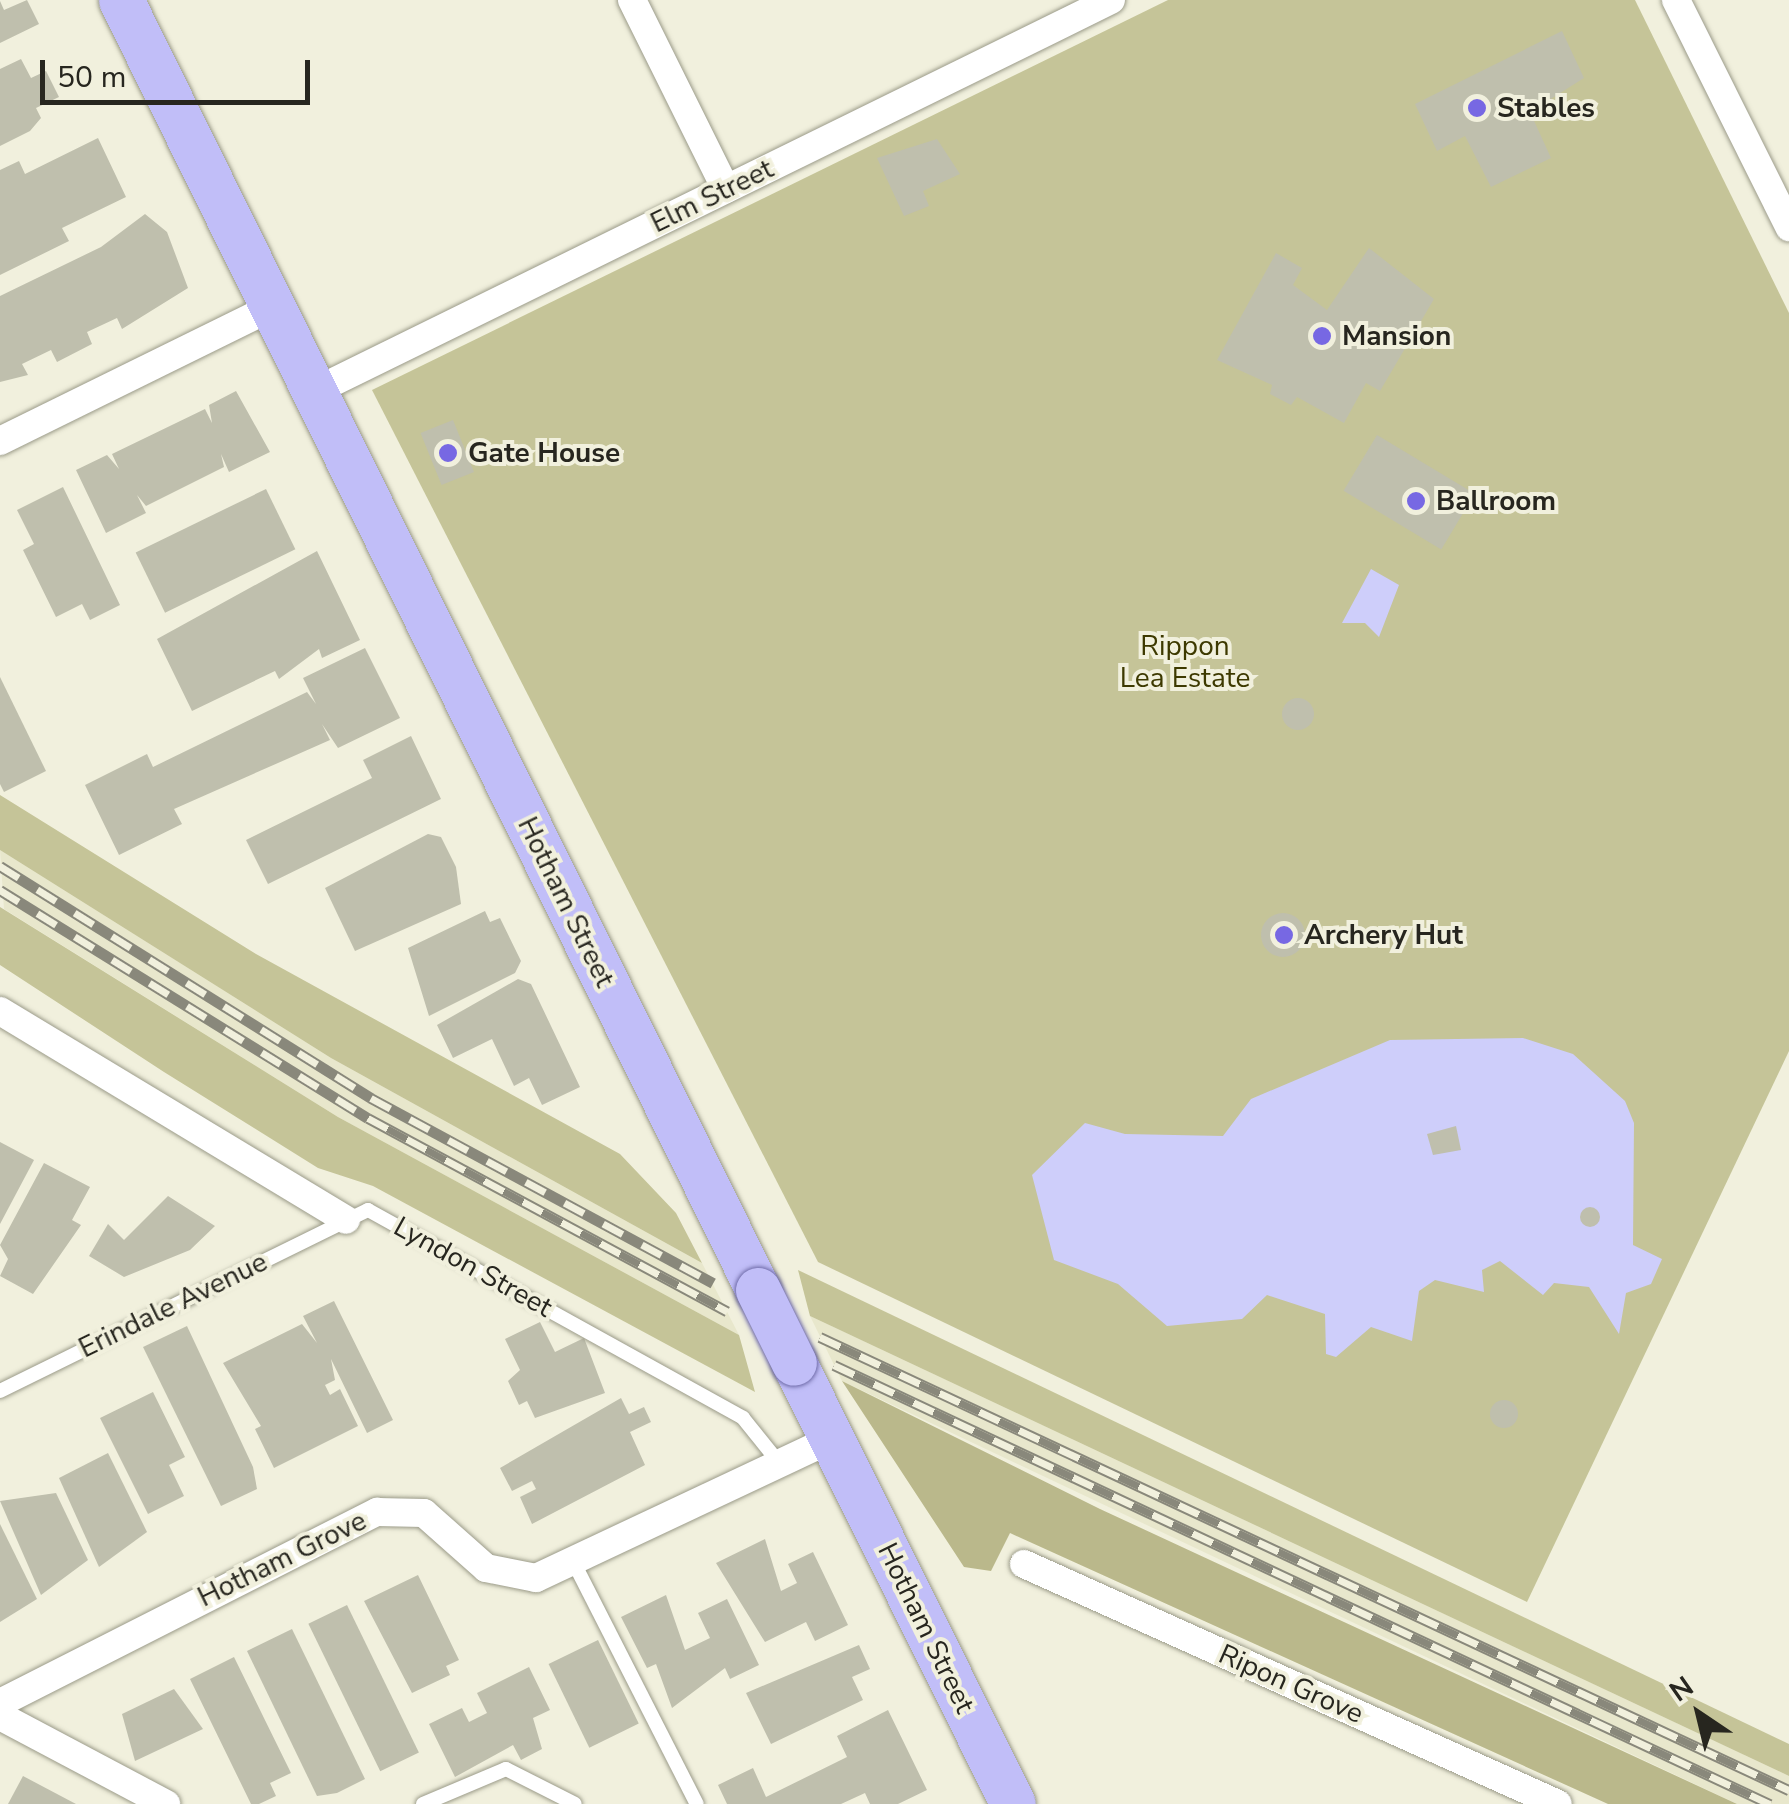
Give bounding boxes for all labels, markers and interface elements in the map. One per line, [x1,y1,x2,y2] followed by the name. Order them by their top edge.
[45,40,315,102] scale bar
[57,57,126,98] text: 50 m
[1497,91,1595,125] place label: Stables
[1466,97,1488,119] marker: Stables
[645,152,779,240] street label: Elm Street
[1342,319,1451,353] place label: Mansion
[1311,325,1333,347] marker: Mansion
[468,436,620,470] place label: Gate House
[437,442,459,464] marker: Gate House
[1436,484,1556,518] place label: Ballroom
[1405,490,1427,512] marker: Ballroom
[1120,629,1250,695] park label: Rippon Lea Estate
[510,812,622,992] street label: Hotham Street
[1304,918,1463,952] place label: Archery Hut
[1273,924,1295,946] marker: Archery Hut
[388,1210,558,1324] street label: Lyndon Street
[73,1245,273,1365] street label: Erindale Avenue
[192,1504,372,1614] street label: Hotham Grove
[870,1538,982,1718] street label: Hotham Street
[1213,1637,1369,1731] street label: Ripon Grove
[1649,1664,1749,1764] north arrow
[1662,1668,1701,1711] text: N

